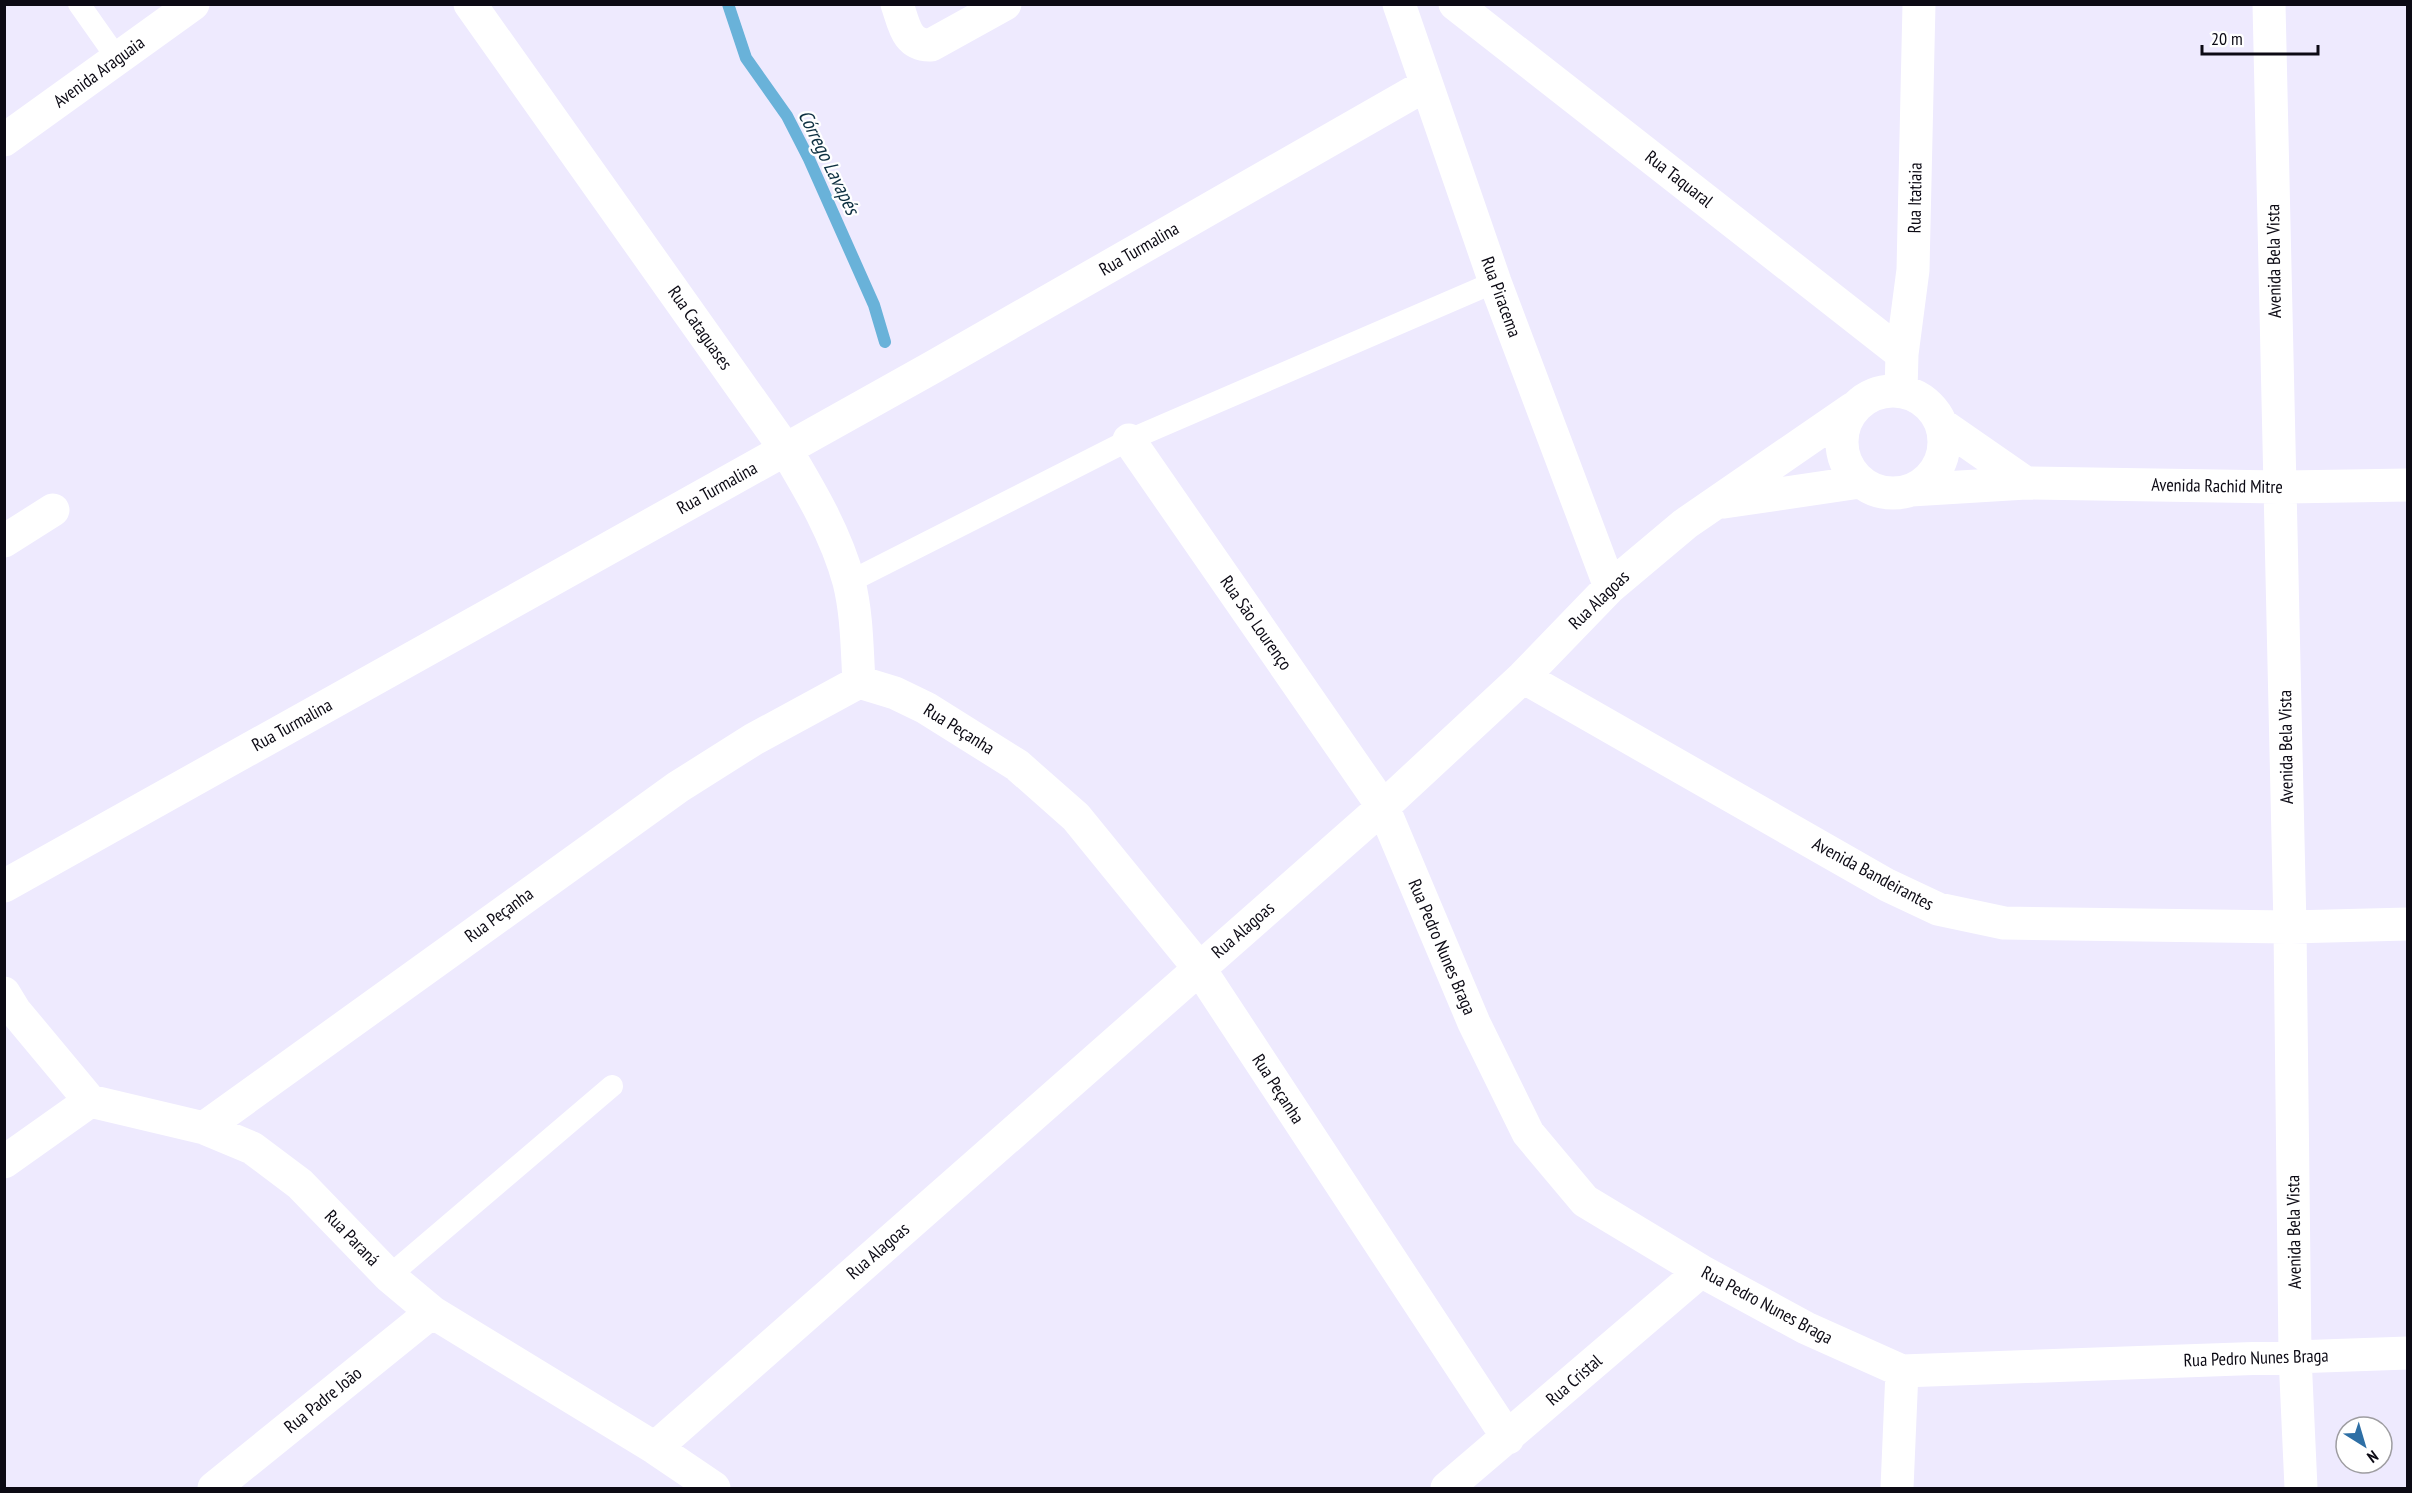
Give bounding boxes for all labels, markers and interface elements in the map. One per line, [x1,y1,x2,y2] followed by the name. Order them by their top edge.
[2202,18,2318,56] scale bar
[2211,27,2243,50] text: 20 m
[49,31,149,112] street label: Avenida Araguaia
[792,105,867,221] water label: Córrego Lavapés
[1641,145,1718,213] street label: Rua Taquaral
[1902,162,1927,234] street label: Rua Itatiaia
[2261,204,2286,318] street label: Avenida Bela Vista
[1095,217,1183,281] street label: Rua Turmalina
[1476,253,1527,340] street label: Rua Piracema
[663,281,738,374] street label: Rua Cataguases
[673,456,761,519] street label: Rua Turmalina
[2151,473,2283,498] street label: Avenida Rachid Mitre
[1563,565,1634,634] street label: Rua Alagoas
[1215,571,1298,675] street label: Rua São Lourenço
[2273,690,2298,804] street label: Avenida Bela Vista
[248,693,336,756] street label: Rua Turmalina
[920,698,999,759] street label: Rua Peçanha
[1809,832,1938,915] street label: Avenida Bandeirantes
[1404,876,1481,1018] street label: Rua Pedro Nunes Braga
[460,882,537,947] street label: Rua Peçanha
[1207,896,1279,963] street label: Rua Alagoas
[1247,1049,1310,1128] street label: Rua Peçanha
[2281,1175,2306,1289] street label: Avenida Bela Vista
[320,1205,385,1271] street label: Rua Paraná
[842,1217,914,1284] street label: Rua Alagoas
[1698,1260,1837,1349] street label: Rua Pedro Nunes Braga
[2183,1343,2329,1372] street label: Rua Pedro Nunes Braga
[1541,1349,1607,1410] street label: Rua Cristal
[279,1361,366,1438] street label: Rua Padre João
[2334,1415,2394,1475] north arrow
[2364,1446,2382,1468] text: N

